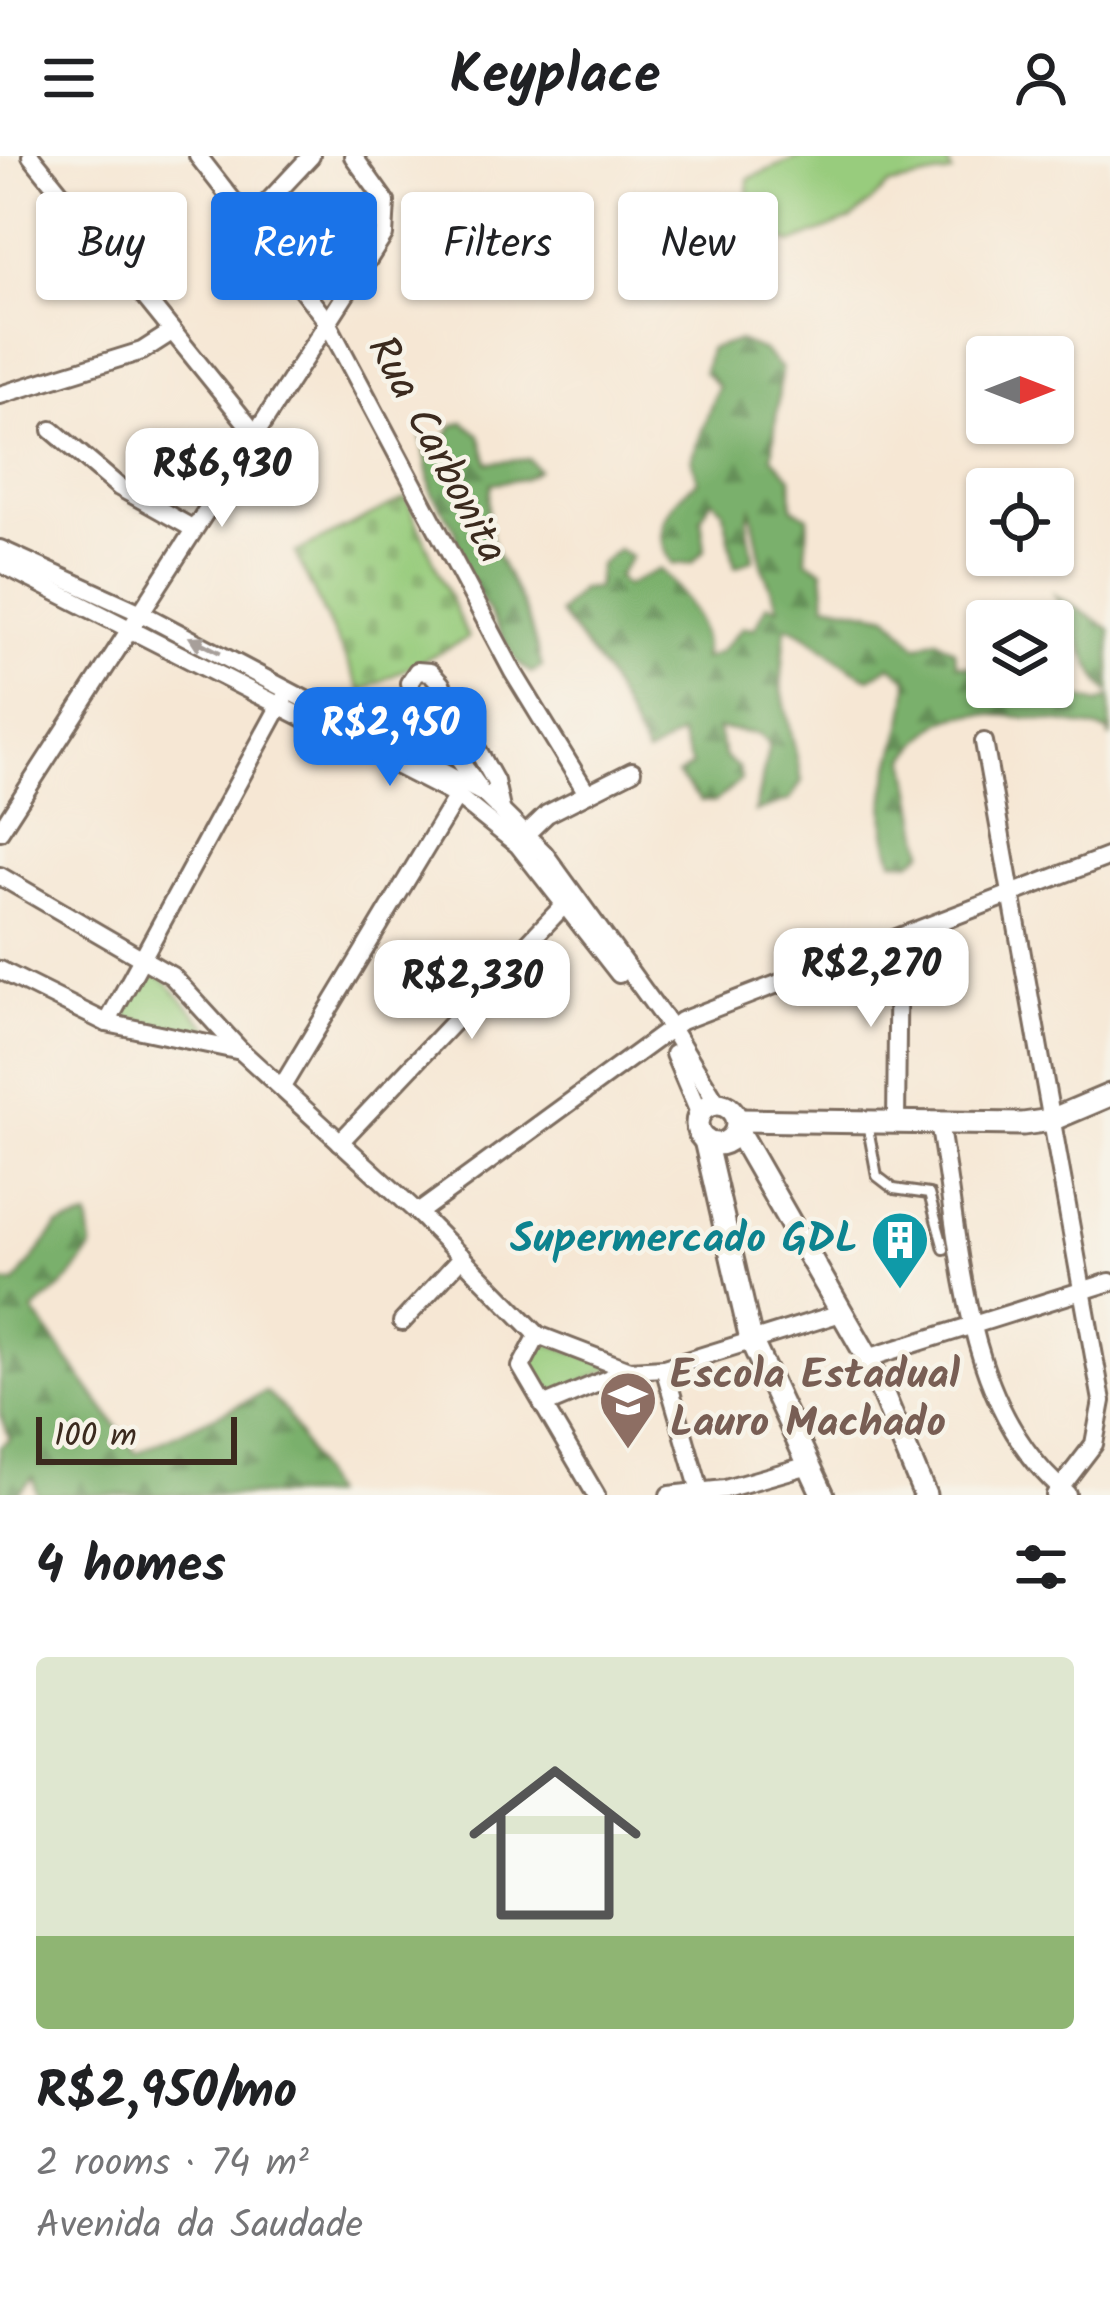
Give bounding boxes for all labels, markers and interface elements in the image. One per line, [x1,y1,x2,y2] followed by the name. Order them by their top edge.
[450,35,660,121] text: Keyplace
[36,45,102,111] icon: menu
[1008,45,1074,111] icon: person
[36,192,187,300] chip: Buy
[211,192,377,300] chip: Rent
[401,192,594,300] chip: Filters
[618,192,778,300] chip: New
[348,324,524,576] street label: Rua Carbonita
[966,336,1074,444] north arrow
[966,336,1074,708] map controls
[111,428,333,530] pin: R$6,930
[153,436,291,498] text: R$6,930
[966,468,1074,576] button: locate
[966,600,1074,708] button: layers
[188,636,222,656] one-way arrow
[279,687,501,789] pin: R$2,950
[321,695,459,757] text: R$2,950
[760,928,982,1030] pin: R$2,270
[801,936,941,998] text: R$2,270
[361,940,583,1042] pin: R$2,330
[401,948,543,1010] text: R$2,330
[510,1207,858,1274] place label: Supermercado GDL
[869,1209,931,1291] building icon: Supermercado GDL
[670,1343,961,1458] place label: Escola Estadual Lauro Machado
[597,1369,659,1451] school or university icon: Escola Estadual Lauro Machado
[36,1411,237,1464] scale bar
[54,1411,137,1464] text: 100 m
[36,1527,226,1608] text: 4 homes
[1008,1534,1074,1600] icon: filters
[447,1735,663,1951] icon: home
[36,2053,297,2134] text: R$2,950/mo
[36,2134,309,2196] text: 2 rooms · 74 m²
[36,2196,363,2258] text: Avenida da Saudade

